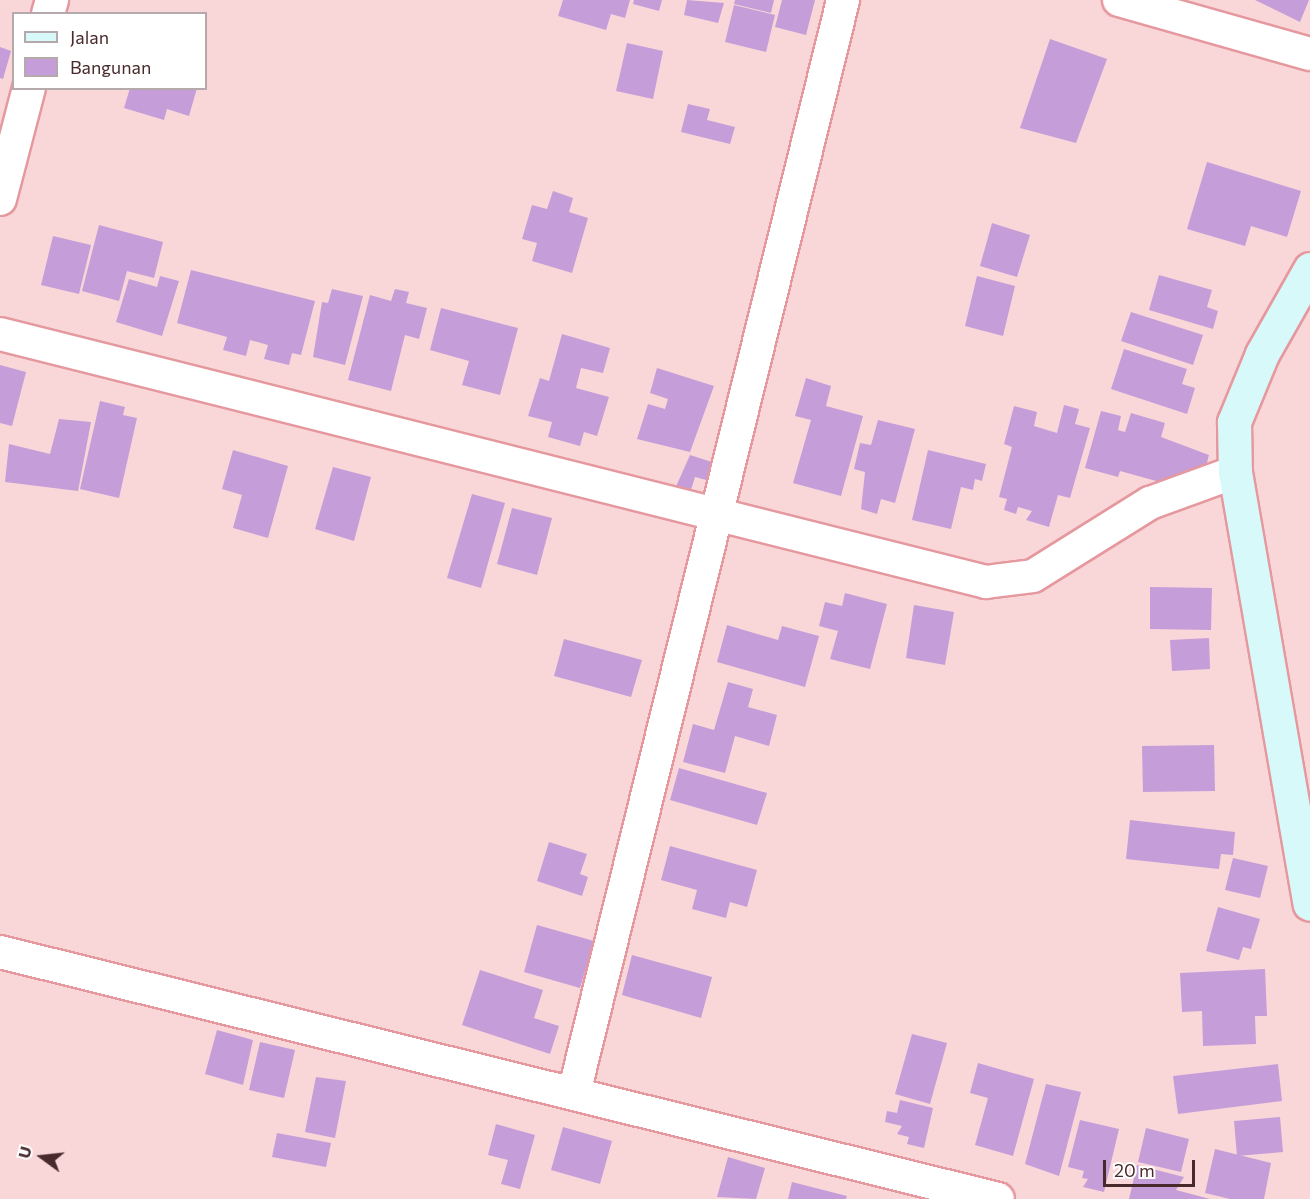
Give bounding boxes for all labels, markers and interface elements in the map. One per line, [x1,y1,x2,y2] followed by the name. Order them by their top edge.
[12,12,207,90] legend
[70,26,109,48] text: Jalan
[70,56,151,78] text: Bangunan
[12,1127,72,1187] north arrow
[13,1144,35,1160] text: U
[1106,1148,1198,1186] scale bar
[1114,1159,1155,1181] text: 20 m

